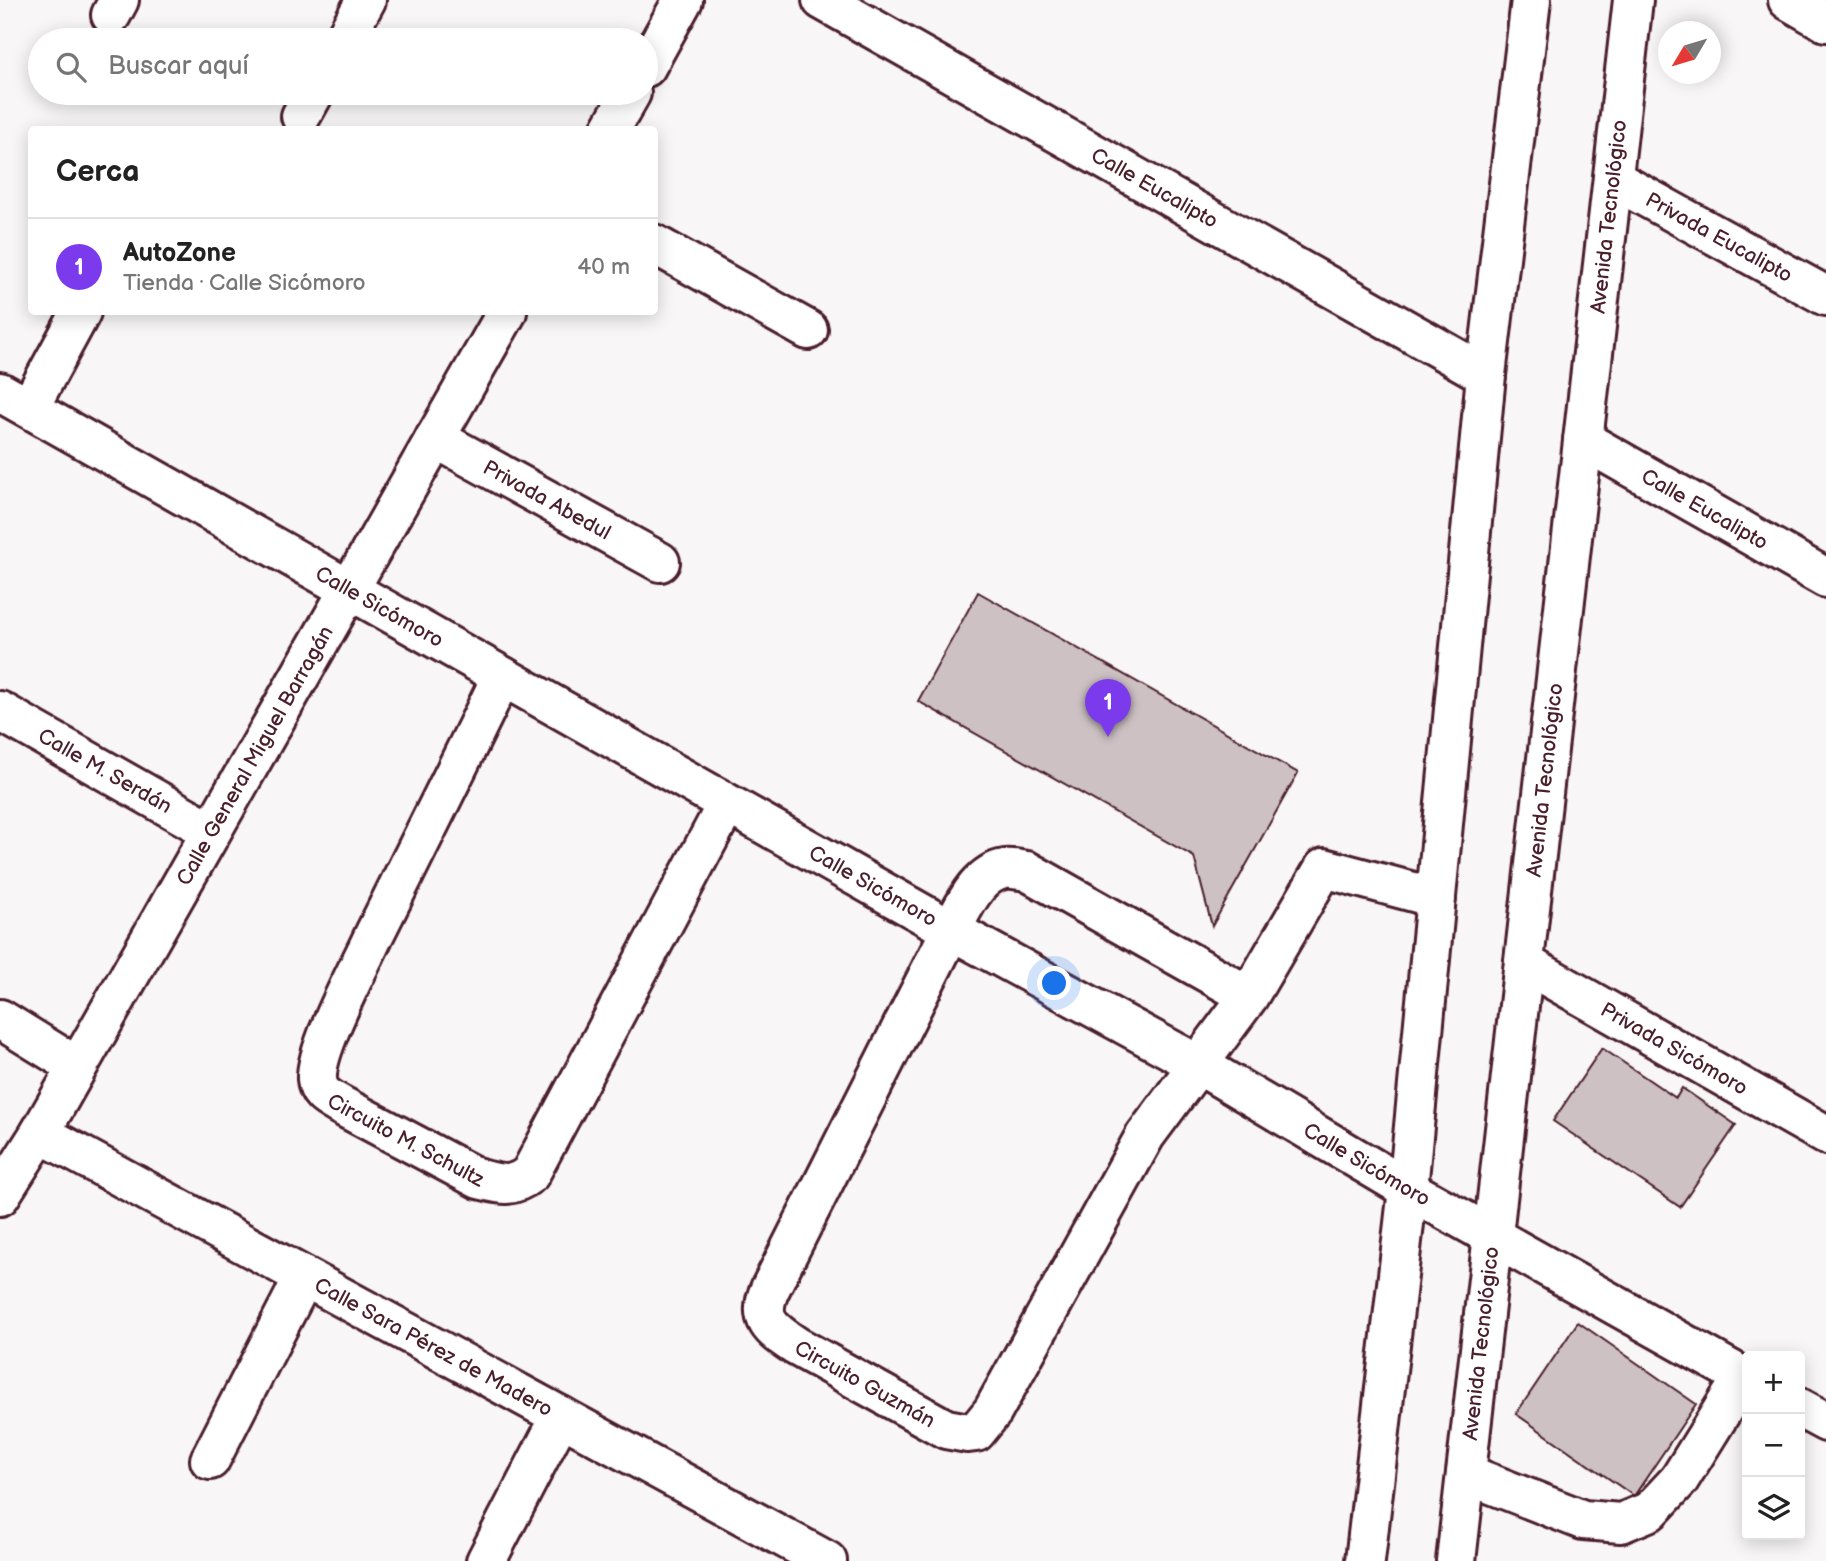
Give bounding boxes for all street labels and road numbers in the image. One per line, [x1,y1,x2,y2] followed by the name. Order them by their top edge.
[1586,118,1632,315] street label: Avenida Tecnológico
[1087,143,1222,234] street label: Calle Eucalipto
[1641,187,1797,288] street label: Privada Eucalipto
[479,455,615,545] street label: Privada Abedul
[1637,464,1772,555] street label: Calle Eucalipto
[311,561,448,653] street label: Calle Sicómoro
[171,621,339,890] street label: Calle General Miguel Barragán
[1522,682,1568,878] street label: Avenida Tecnológico
[34,723,176,819] street label: Calle M. Serdán
[804,840,941,932] street label: Calle Sicómoro
[1596,997,1752,1101] street label: Privada Sicómoro
[323,1088,489,1193] street label: Circuito M. Schultz
[1299,1118,1434,1212] street label: Calle Sicómoro
[1458,1245,1505,1442] street label: Avenida Tecnológico
[310,1273,557,1422] street label: Calle Sara Pérez de Madero
[790,1335,939,1433] street label: Circuito Guzmán

